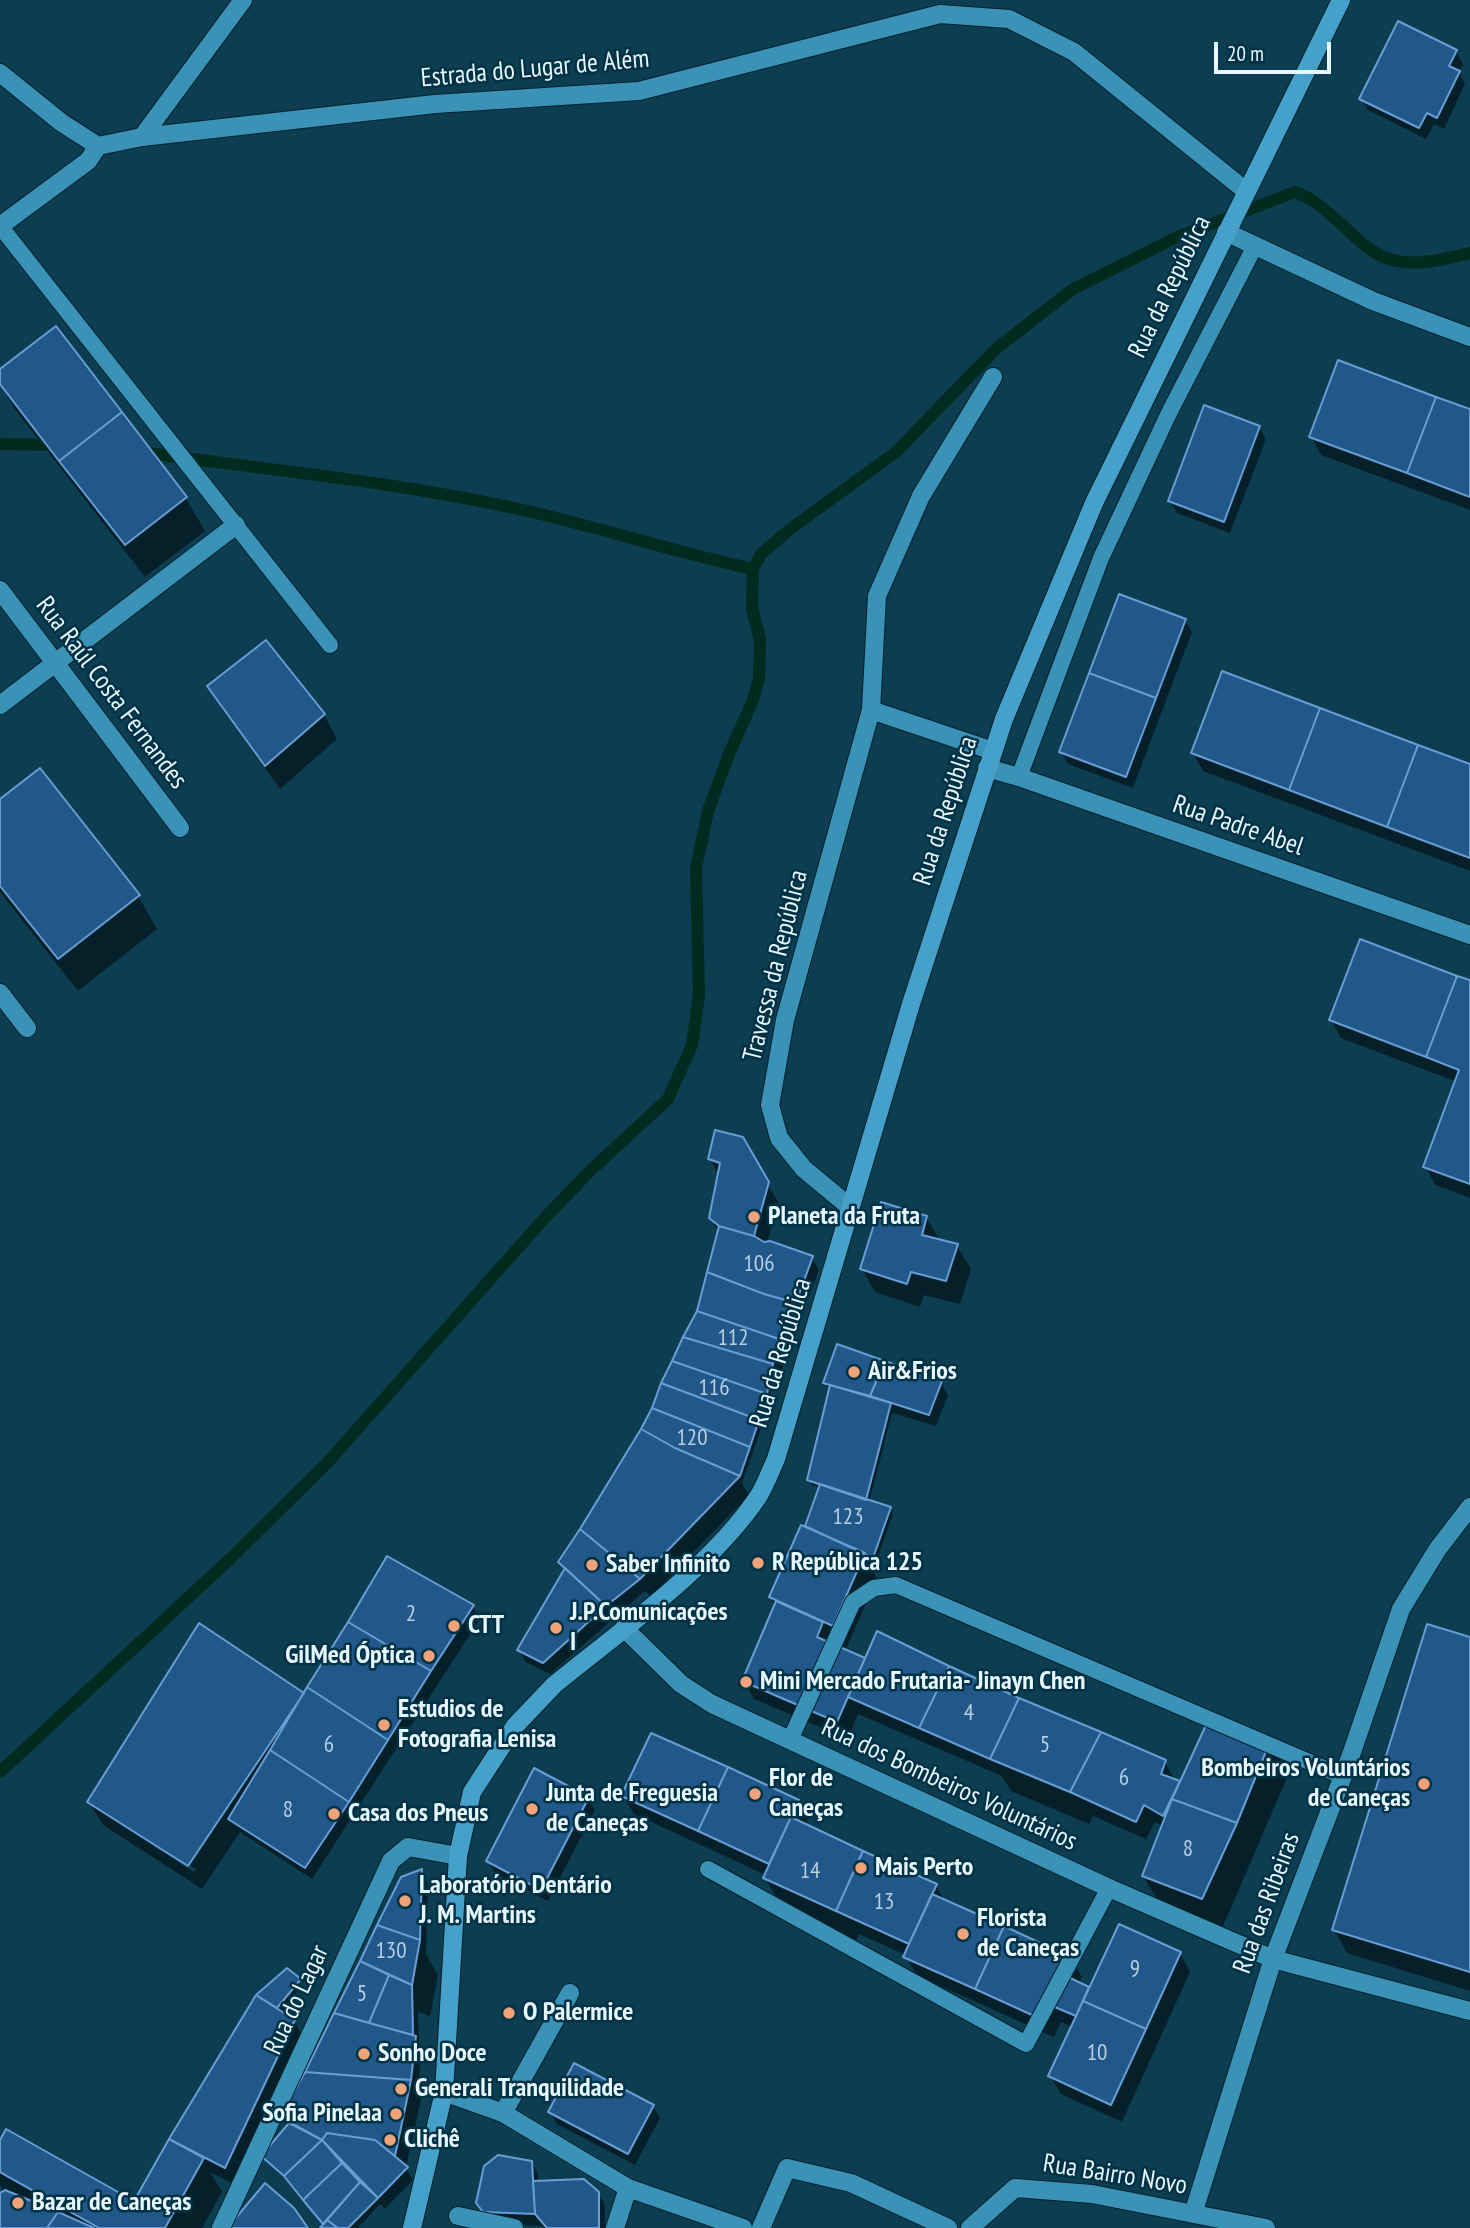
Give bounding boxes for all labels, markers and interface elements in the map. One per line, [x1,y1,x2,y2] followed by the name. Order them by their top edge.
[1218,28,1335,72] scale bar
[1227,40,1264,67] text: 20 m
[419,43,651,95] street label: Estrada do Lugar de Além
[1122,211,1218,363] street label: Rua da República
[29,591,193,795] street label: Rua Raúl Costa Fernandes
[907,733,985,889] street label: Rua da República
[1169,789,1307,863] street label: Rua Padre Abel
[737,867,815,1065] street label: Travessa da República
[768,1201,920,1233] place label: Planeta da Fruta
[746,1209,762,1225] marker: Planeta da Fruta
[743,1250,775,1278] house number: 106
[744,1275,818,1431] street label: Rua da República
[717,1324,749,1352] house number: 112
[868,1356,957,1388] place label: Air&Frios
[846,1364,862,1380] marker: Air&Frios
[698,1374,730,1402] house number: 116
[676,1424,708,1452] house number: 120
[832,1503,864,1531] house number: 123
[772,1547,923,1579] place label: R República 125
[606,1549,730,1581] place label: Saber Infinito
[750,1555,766,1571] marker: R República 125
[584,1557,600,1573] marker: Saber Infinito
[570,1597,728,1658] place label: J.P.Comunicações I
[406,1600,416,1628] house number: 2
[468,1610,504,1642] place label: CTT
[446,1618,462,1634] marker: CTT
[548,1620,564,1636] marker: J.P.Comunicações I
[285,1640,415,1672] place label: GilMed Óptica
[421,1648,437,1664] marker: GilMed Óptica
[760,1666,1086,1698] place label: Mini Mercado Frutaria- Jinayn Chen
[738,1674,754,1690] marker: Mini Mercado Frutaria- Jinayn Chen
[398,1694,556,1756] place label: Estudios de Fotografia Lenisa
[964,1699,974,1727] house number: 4
[816,1712,1082,1858] street label: Rua dos Bombeiros Voluntários
[376,1717,392,1733] marker: Estudios de Fotografia Lenisa
[324,1731,334,1759] house number: 6
[1040,1731,1050,1759] house number: 5
[1201,1753,1410,1814] place label: Bombeiros Voluntários de Caneças
[769,1763,843,1824] place label: Flor de Caneças
[1119,1764,1129,1792] house number: 6
[1416,1776,1432,1792] marker: Bombeiros Voluntários de Caneças
[546,1778,718,1840] place label: Junta de Freguesia de Caneças
[747,1786,763,1802] marker: Flor de Caneças
[283,1796,293,1824] house number: 8
[348,1798,488,1830] place label: Casa dos Pneus
[524,1801,540,1817] marker: Junta de Freguesia de Caneças
[326,1806,342,1822] marker: Casa dos Pneus
[1227,1828,1307,1978] street label: Rua das Ribeiras
[1183,1835,1193,1863] house number: 8
[875,1852,973,1884] place label: Mais Perto
[800,1857,820,1885] house number: 14
[853,1860,869,1876] marker: Mais Perto
[419,1870,612,1932] place label: Laboratório Dentário J. M. Martins
[874,1888,894,1916] house number: 13
[397,1893,413,1909] marker: Laboratório Dentário J. M. Martins
[977,1903,1079,1965] place label: Florista de Caneças
[955,1926,971,1942] marker: Florista de Caneças
[375,1937,407,1965] house number: 130
[258,1940,336,2060] street label: Rua do Lagar
[1130,1955,1140,1983] house number: 9
[357,1980,367,2008] house number: 5
[523,1997,633,2029] place label: O Palermice
[501,2005,517,2021] marker: O Palermice
[378,2038,487,2070] place label: Sonho Doce
[1087,2039,1107,2067] house number: 10
[356,2046,372,2062] marker: Sonho Doce
[415,2073,624,2105] place label: Generali Tranquilidade
[393,2081,409,2097] marker: Generali Tranquilidade
[262,2098,382,2130] place label: Sofia Pinelaa
[388,2106,404,2122] marker: Sofia Pinelaa
[404,2124,460,2156] place label: Clichê
[382,2132,398,2148] marker: Clichê
[1041,2148,1189,2202] street label: Rua Bairro Novo
[32,2187,191,2219] place label: Bazar de Caneças
[10,2195,26,2211] marker: Bazar de Caneças

